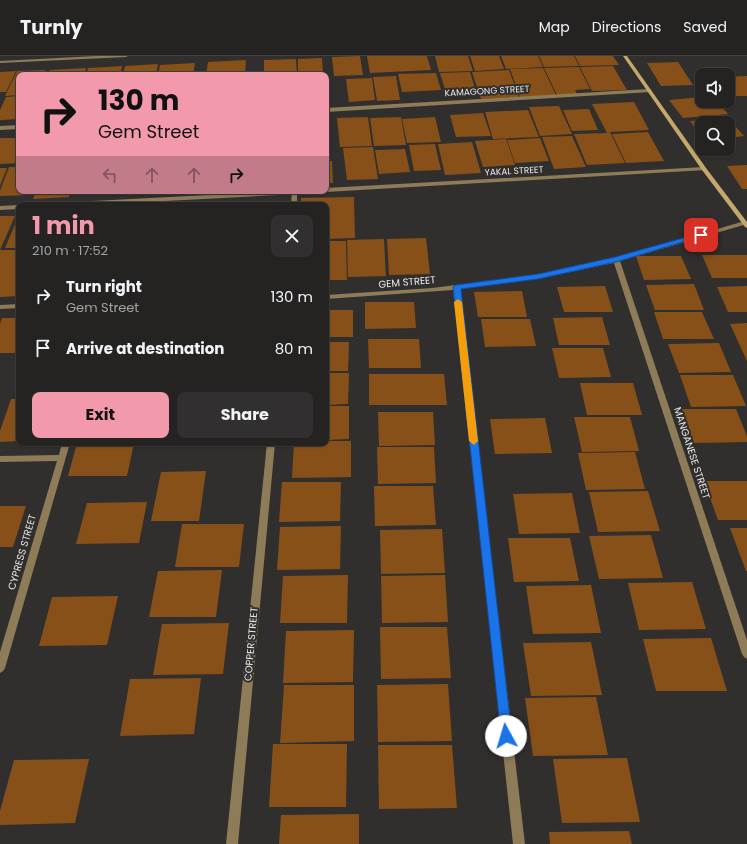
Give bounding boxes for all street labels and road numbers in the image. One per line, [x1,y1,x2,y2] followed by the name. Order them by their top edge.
[444,83,530,99] street label: KAMAGONG STREET
[484,163,544,179] street label: YAKAL STREET
[378,272,437,292] street label: GEM STREET
[670,405,714,501] street label: MANGANESE STREET
[4,512,40,592] street label: CYPRESS STREET
[240,606,262,682] street label: COPPER STREET

